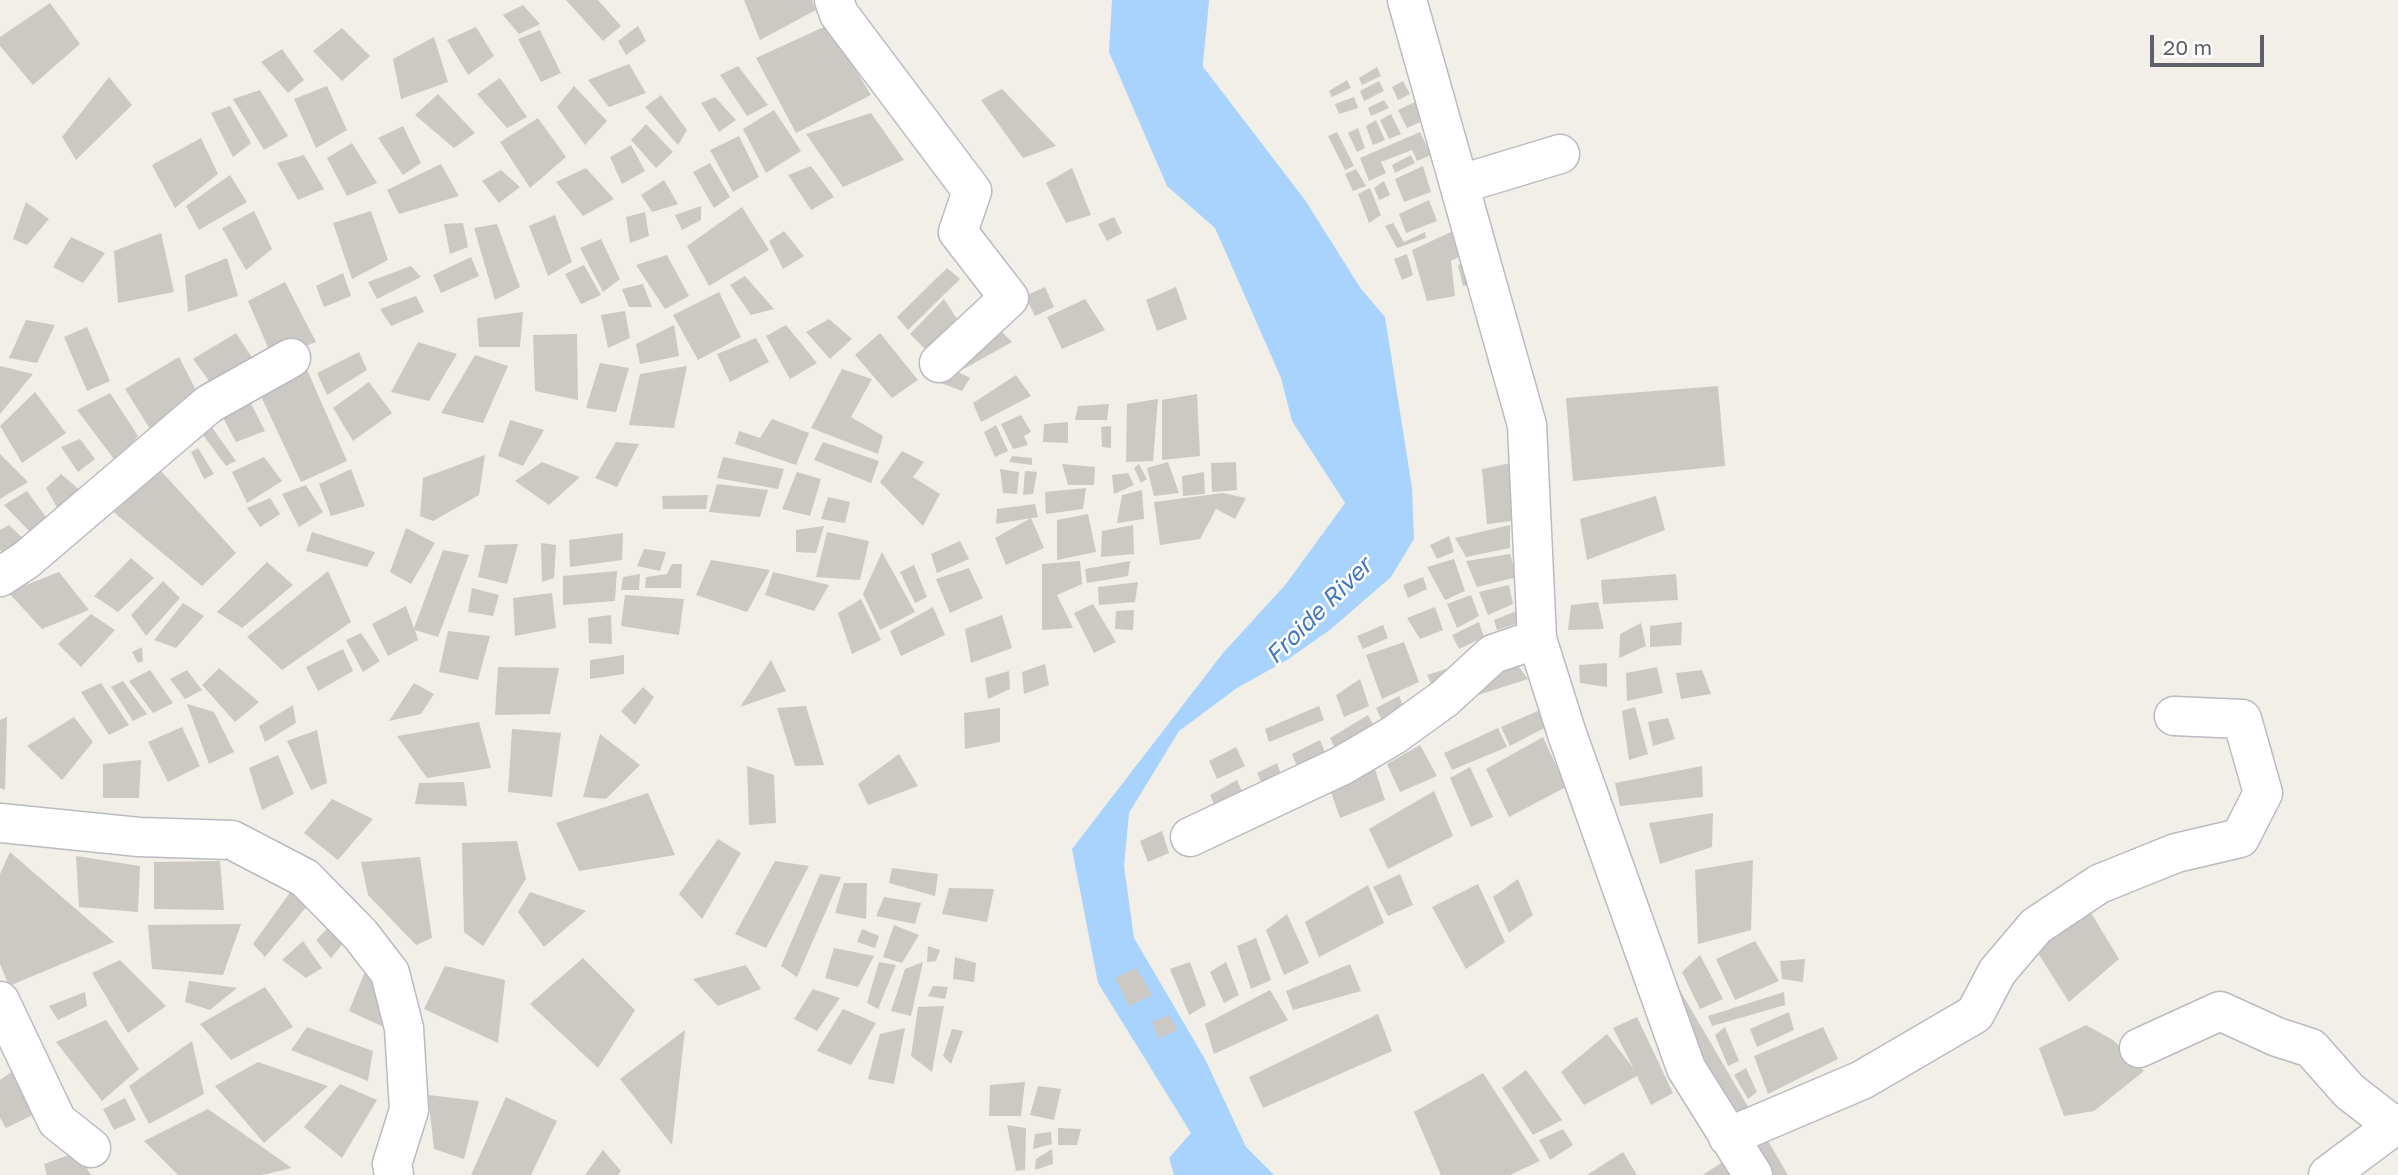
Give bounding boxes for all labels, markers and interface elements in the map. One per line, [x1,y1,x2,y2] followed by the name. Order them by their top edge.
[2153,21,2267,65] scale bar
[2163,34,2212,60] text: 20 m
[1260,552,1378,670] water label: Froide River

